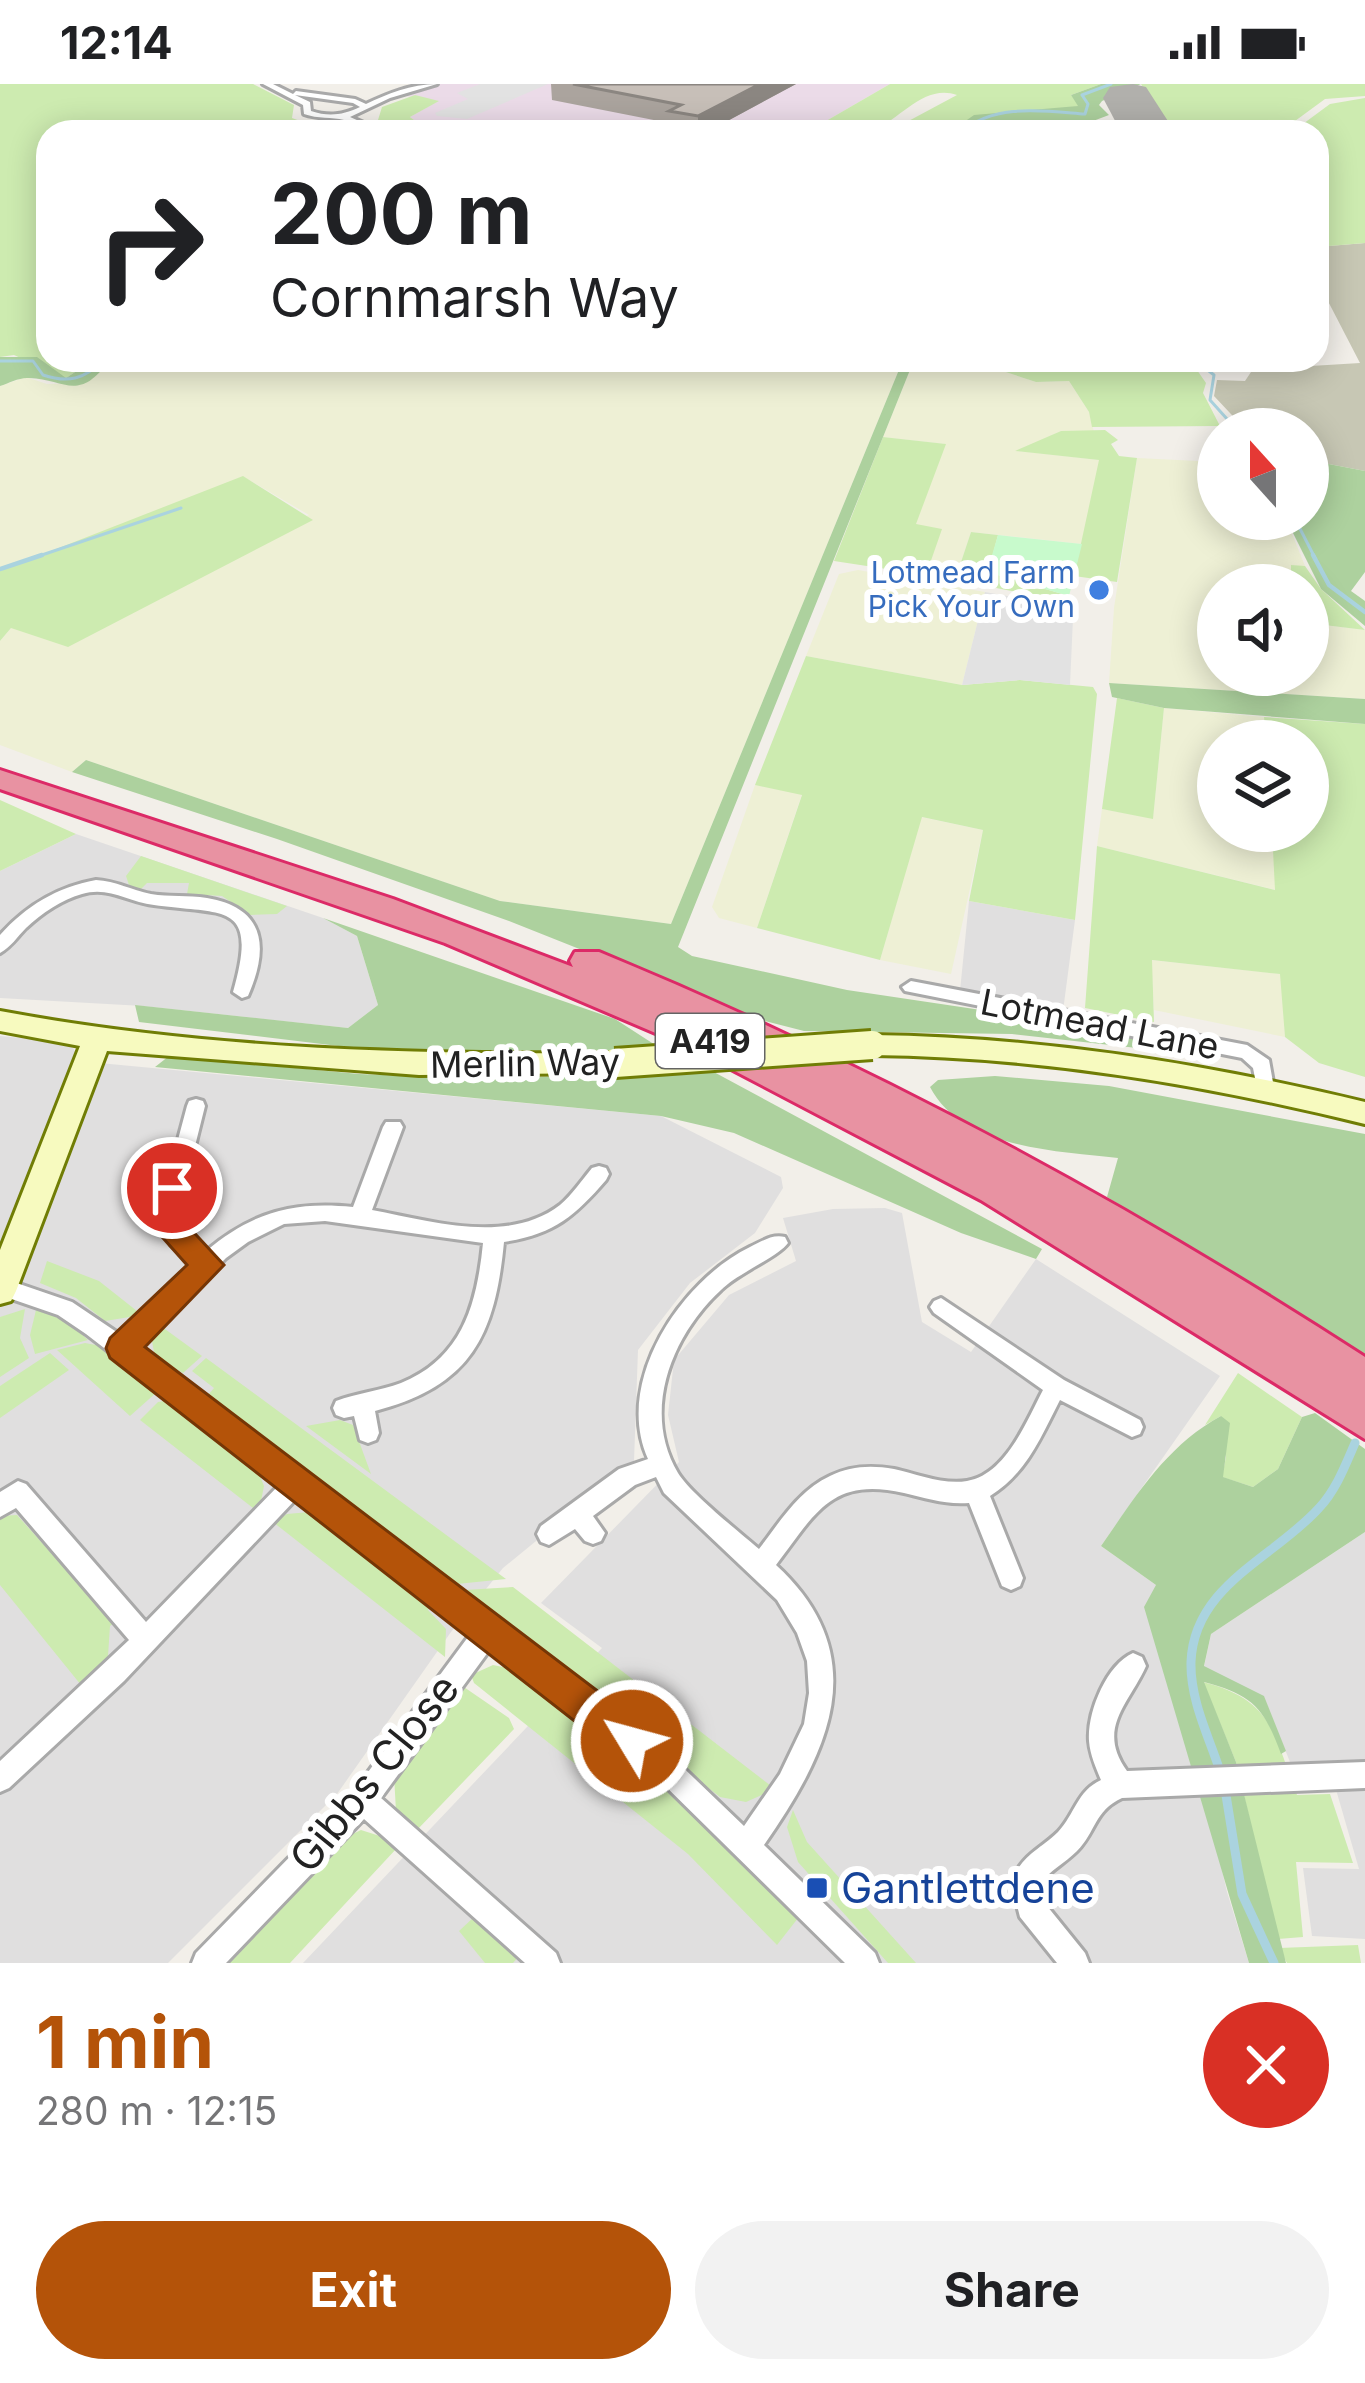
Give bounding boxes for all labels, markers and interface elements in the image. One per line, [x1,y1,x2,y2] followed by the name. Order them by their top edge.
[60,15,173,70] text: 12:14
[270,163,533,264] text: 200 m
[72,168,228,324] icon: right
[270,265,679,330] text: Cornmarsh Way
[1197,408,1329,540] north arrow
[1197,408,1329,852] map controls
[868,554,1075,624] place label: Lotmead Farm Pick Your Own
[1197,564,1329,696] button: sound
[1086,577,1112,603] marker: Lotmead Farm Pick Your Own
[1197,720,1329,852] button: layers
[977,979,1223,1069] street label: Lotmead Lane
[656,1014,764,1068] road number: A419
[430,1039,620,1087] street label: Merlin Way
[121,1137,223,1239] pin
[139,1155,205,1221] icon: arrive
[278,1664,469,1882] street label: Gibbs Close
[569,1678,695,1804] position arrow
[841,1862,1095,1913] place label: Gantlettdene
[804,1875,830,1901] marker: Gantlettdene
[36,1998,214,2085] text: 1 min
[1203,2002,1329,2128] button: close
[36,2087,277,2134] text: 280 m · 12:15
[36,2221,671,2359] button: Exit
[695,2221,1329,2359] button: Share

